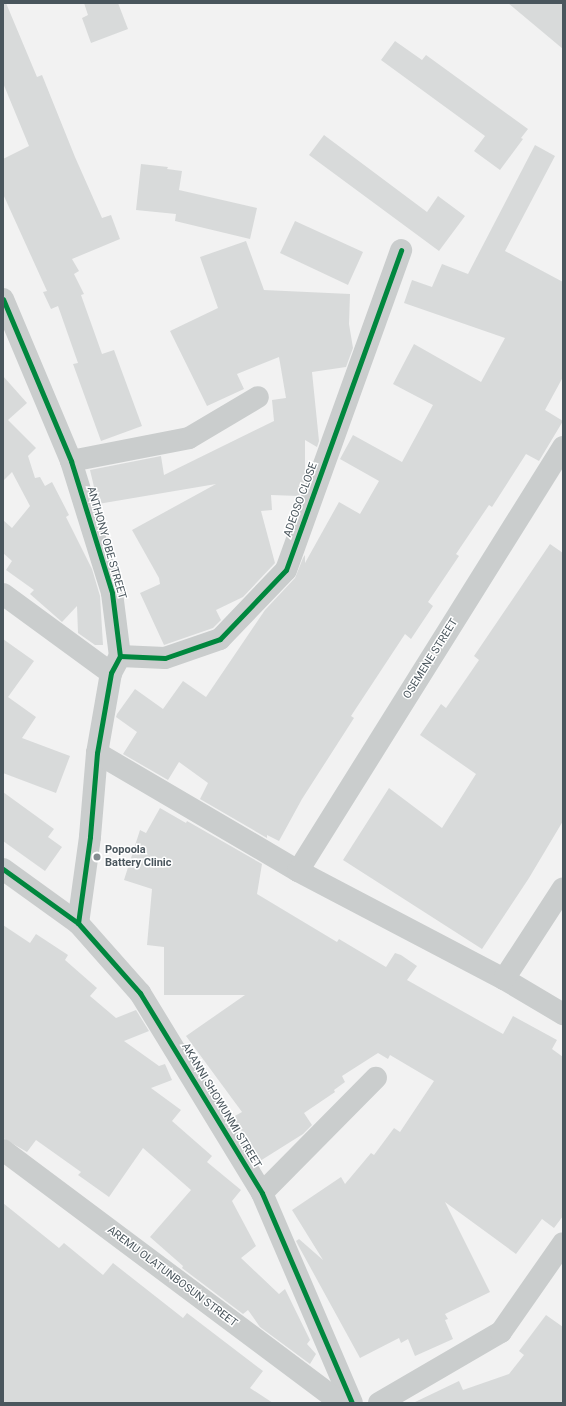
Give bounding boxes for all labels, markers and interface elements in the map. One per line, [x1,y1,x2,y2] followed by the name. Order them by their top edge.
[281,461,321,539] street label: ADEOSO CLOSE
[84,485,128,601] street label: ANTHONY OBE STREET
[401,616,461,702] street label: OSEMENE STREET
[105,844,172,870] place label: Popoola Battery Clinic
[92,852,102,862] marker: Popoola Battery Clinic
[178,1041,264,1171] street label: AKANNI SHOWUNMI STREET
[105,1224,239,1330] street label: AREMU OLATUNBOSUN STREET

